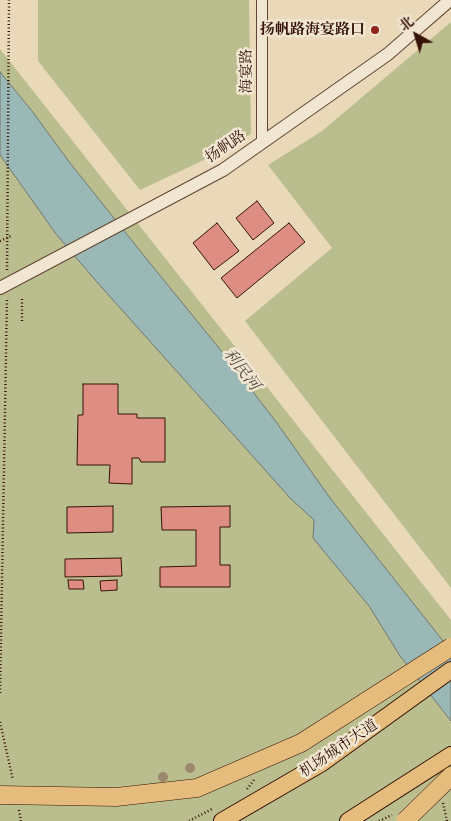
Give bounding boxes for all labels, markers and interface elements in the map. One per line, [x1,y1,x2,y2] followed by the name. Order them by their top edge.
[391,10,441,60] north arrow
[395,11,418,36] text: 北
[260,21,365,39] place label: 扬帆路海宴路口
[369,24,381,36] marker: 扬帆路海宴路口
[238,49,256,93] street label: 海宴路
[202,127,250,167] street label: 扬帆路
[219,345,263,395] water label: 利民河
[297,716,381,782] street label: 机场城市大道

